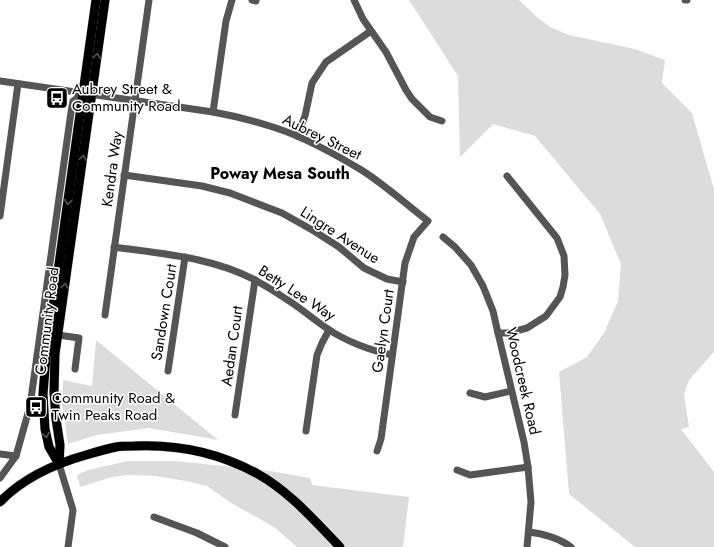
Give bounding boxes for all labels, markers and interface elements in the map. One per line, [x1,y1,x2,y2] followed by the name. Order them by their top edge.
[93,53,102,60] one-way arrow
[72,78,181,117] place label: Aubrey Street & Community Road
[44,85,70,111] bus stop icon: Aubrey Street & Community Road
[279,108,366,166] street label: Aubrey Street
[96,129,128,208] street label: Kendra Way
[78,155,87,161] one-way arrow
[210,162,350,185] district label: Poway Mesa South
[64,199,73,205] one-way arrow
[296,201,384,269] street label: Lingre Avenue
[254,260,340,326] street label: Betty Lee Way
[146,262,183,362] street label: Sandown Court
[29,266,65,376] street label: Community Road
[60,283,69,289] one-way arrow
[366,287,400,374] street label: Gaelyn Court
[215,304,249,388] street label: Aedan Court
[500,325,546,437] street label: Woodcreek Road
[52,387,175,426] place label: Community Road & Twin Peaks Road
[23,394,49,420] bus stop icon: Community Road & Twin Peaks Road
[42,432,50,438] one-way arrow

